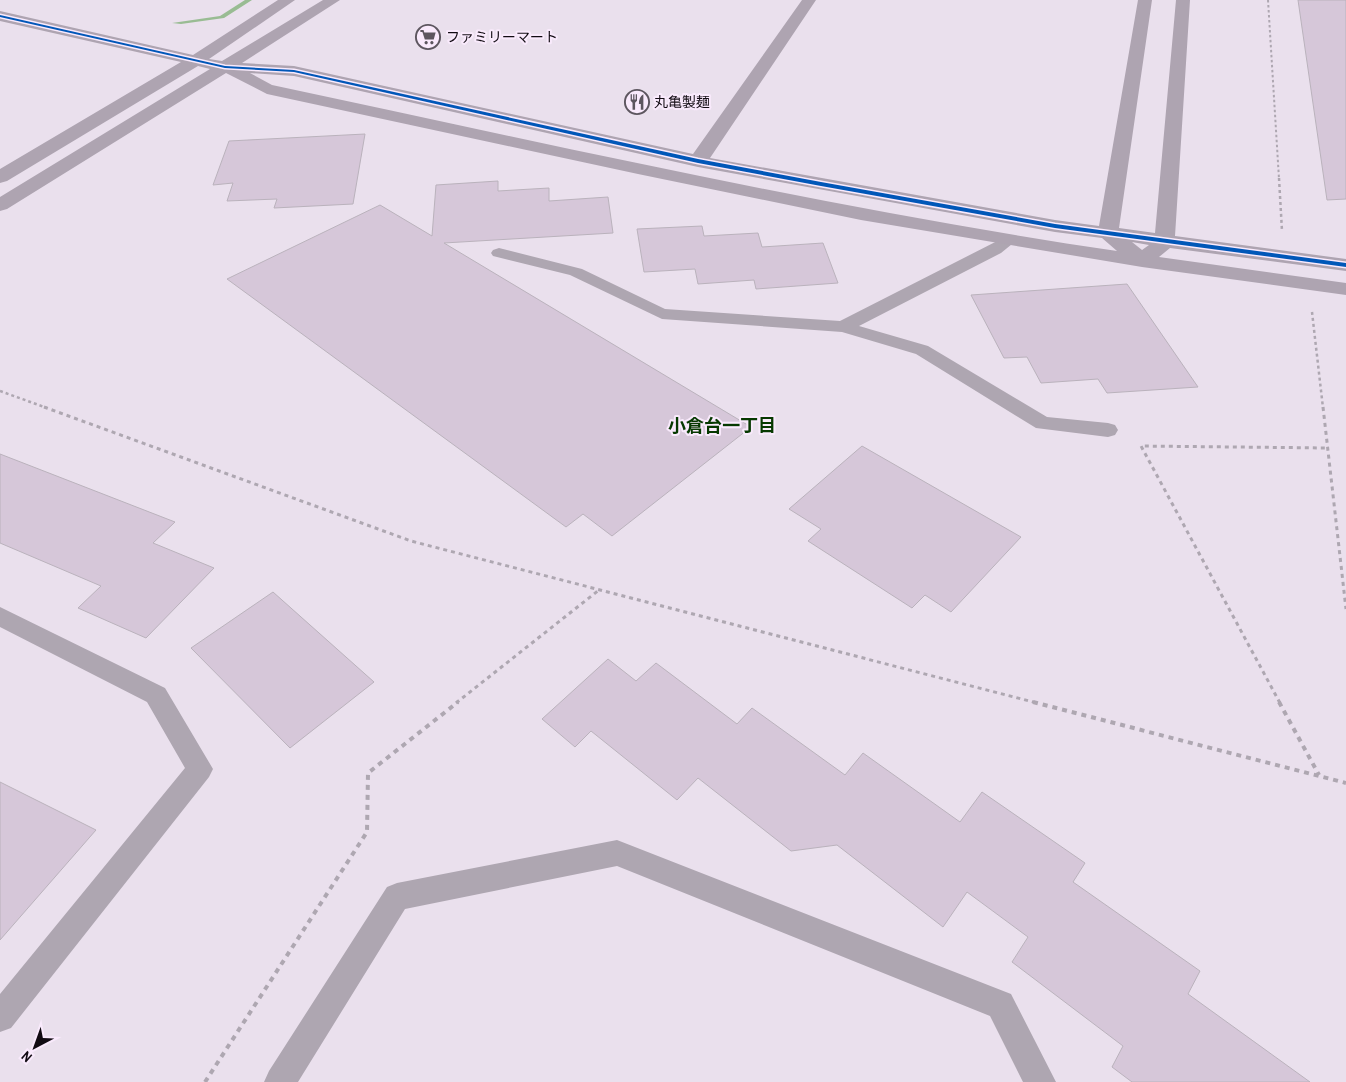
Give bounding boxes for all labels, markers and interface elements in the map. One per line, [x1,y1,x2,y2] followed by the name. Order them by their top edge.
[415,24,441,50] supermarket icon: ファミリーマート
[446,28,558,46] place label: ファミリーマート
[624,89,650,115] restaurant icon: 丸亀製麺
[654,93,710,111] place label: 丸亀製麺
[668,413,776,438] district label: 小倉台一丁目
[10,1022,60,1072] north arrow
[17,1047,36,1066] text: N

